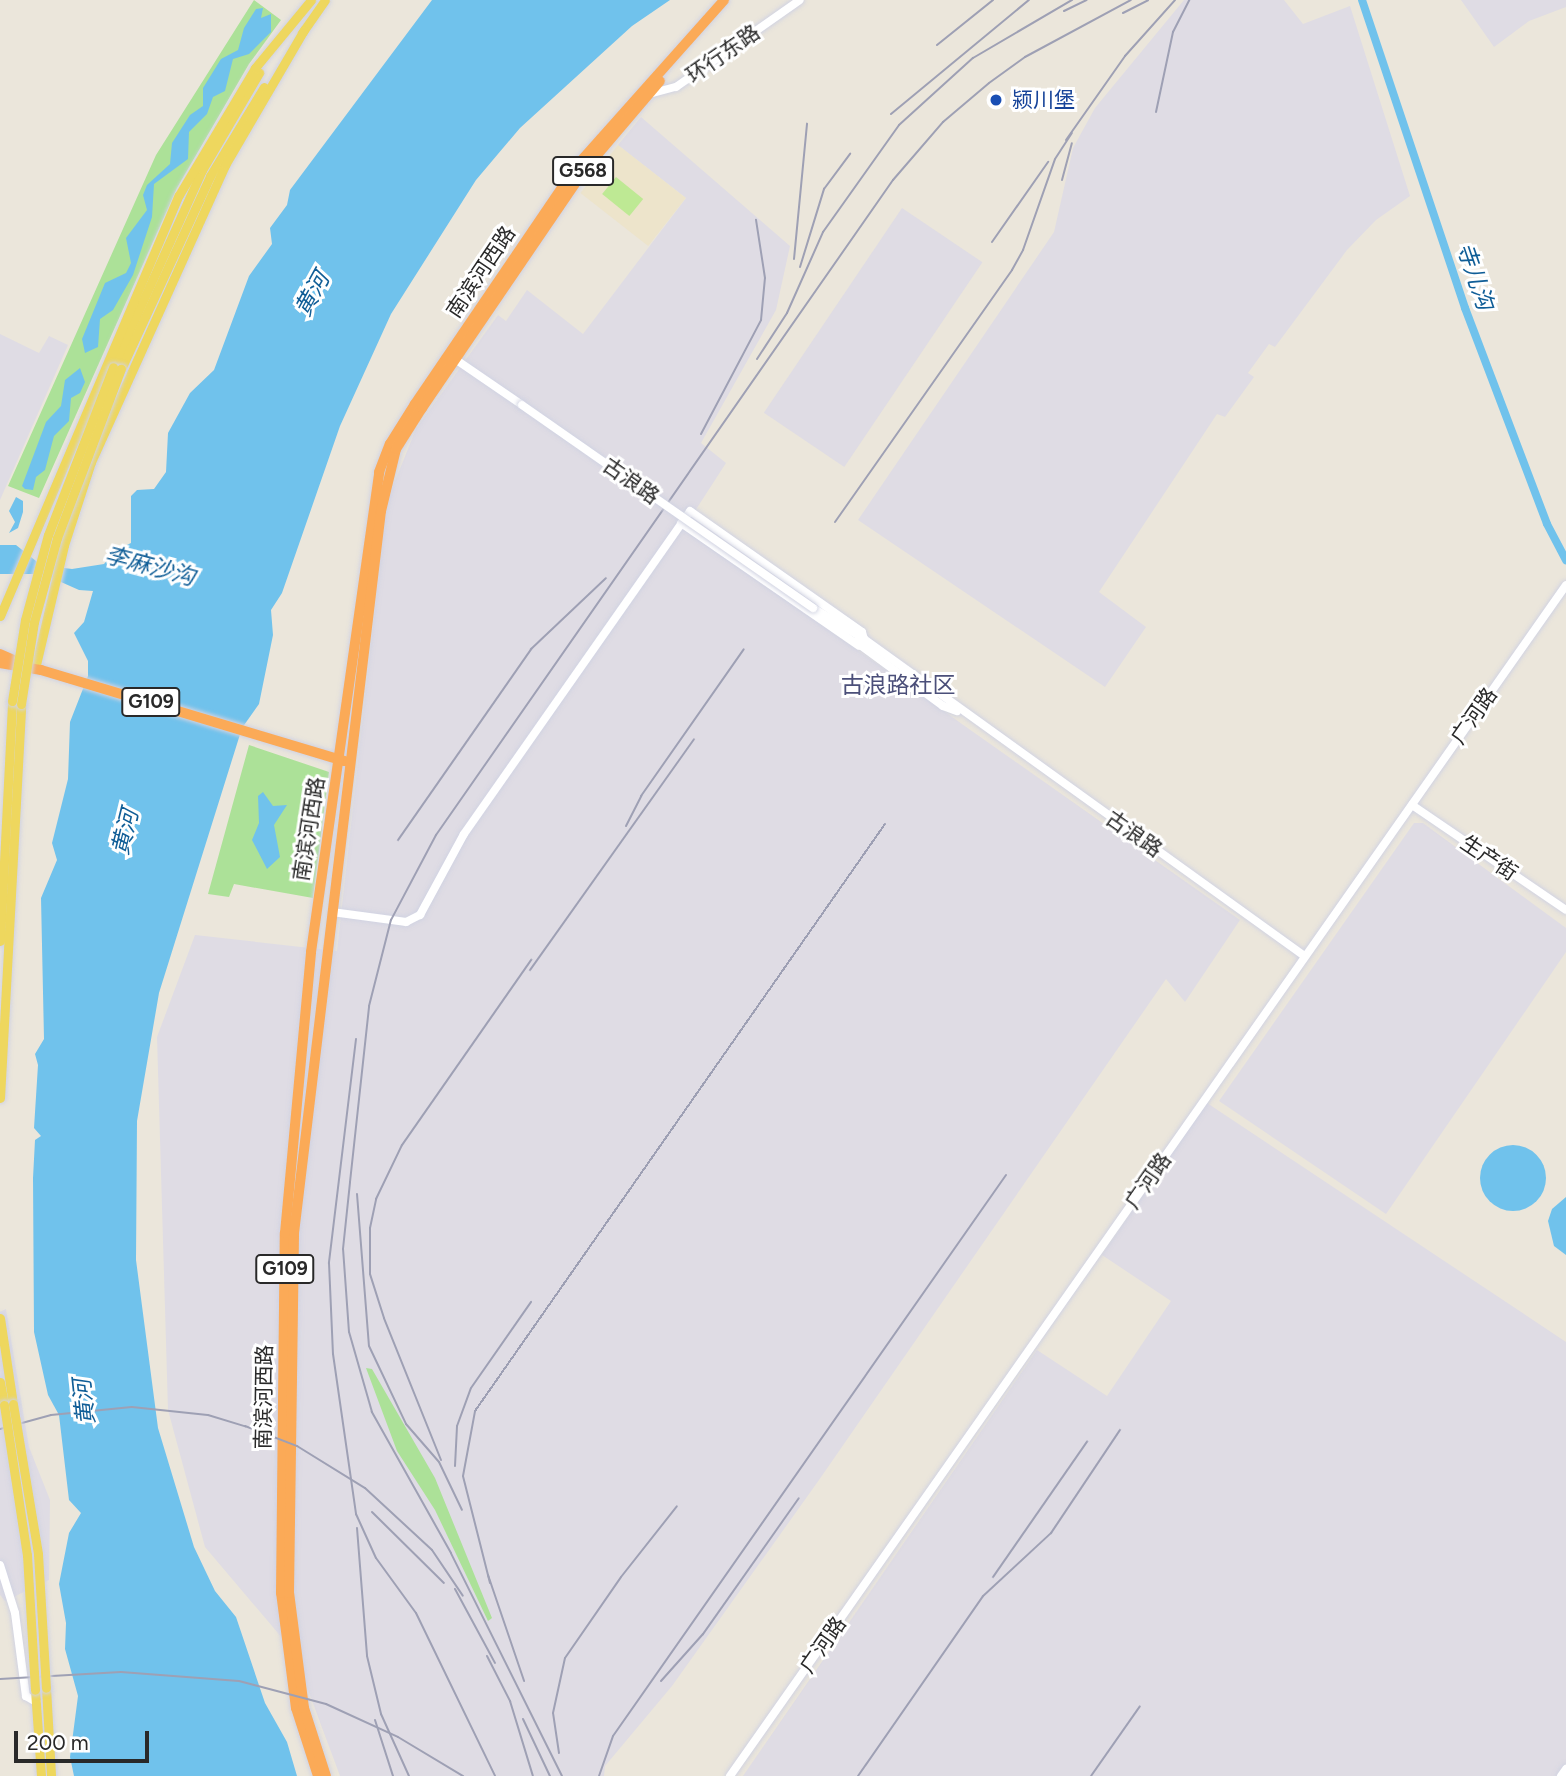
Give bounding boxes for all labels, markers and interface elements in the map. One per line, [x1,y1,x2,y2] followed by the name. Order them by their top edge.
[681,20,765,88] street label: 环行东路
[1012,87,1075,113] place label: 颍川堡
[986,90,1006,110] marker: 颍川堡
[552,155,614,186] road number: G568
[441,221,521,323] street label: 南滨河西路
[1451,239,1499,313] water label: 寺儿沟
[289,267,335,321] water label: 黄河
[598,453,664,509] street label: 古浪路
[102,541,198,591] water label: 李麻沙沟
[841,671,955,699] district label: 古浪路社区
[1446,683,1502,749] street label: 广河路
[121,687,181,718] road number: G109
[288,775,330,883] street label: 南滨河西路
[106,806,144,858] water label: 黄河
[1101,806,1167,862] street label: 古浪路
[1456,830,1522,886] street label: 生产街
[1120,1148,1176,1214] street label: 广河路
[255,1254,315,1284] road number: G109
[250,1344,278,1450] street label: 南滨河西路
[68,1378,100,1426] water label: 黄河
[795,1612,851,1678] street label: 广河路
[18,1716,152,1760] scale bar
[27,1730,89,1755] text: 200 m

